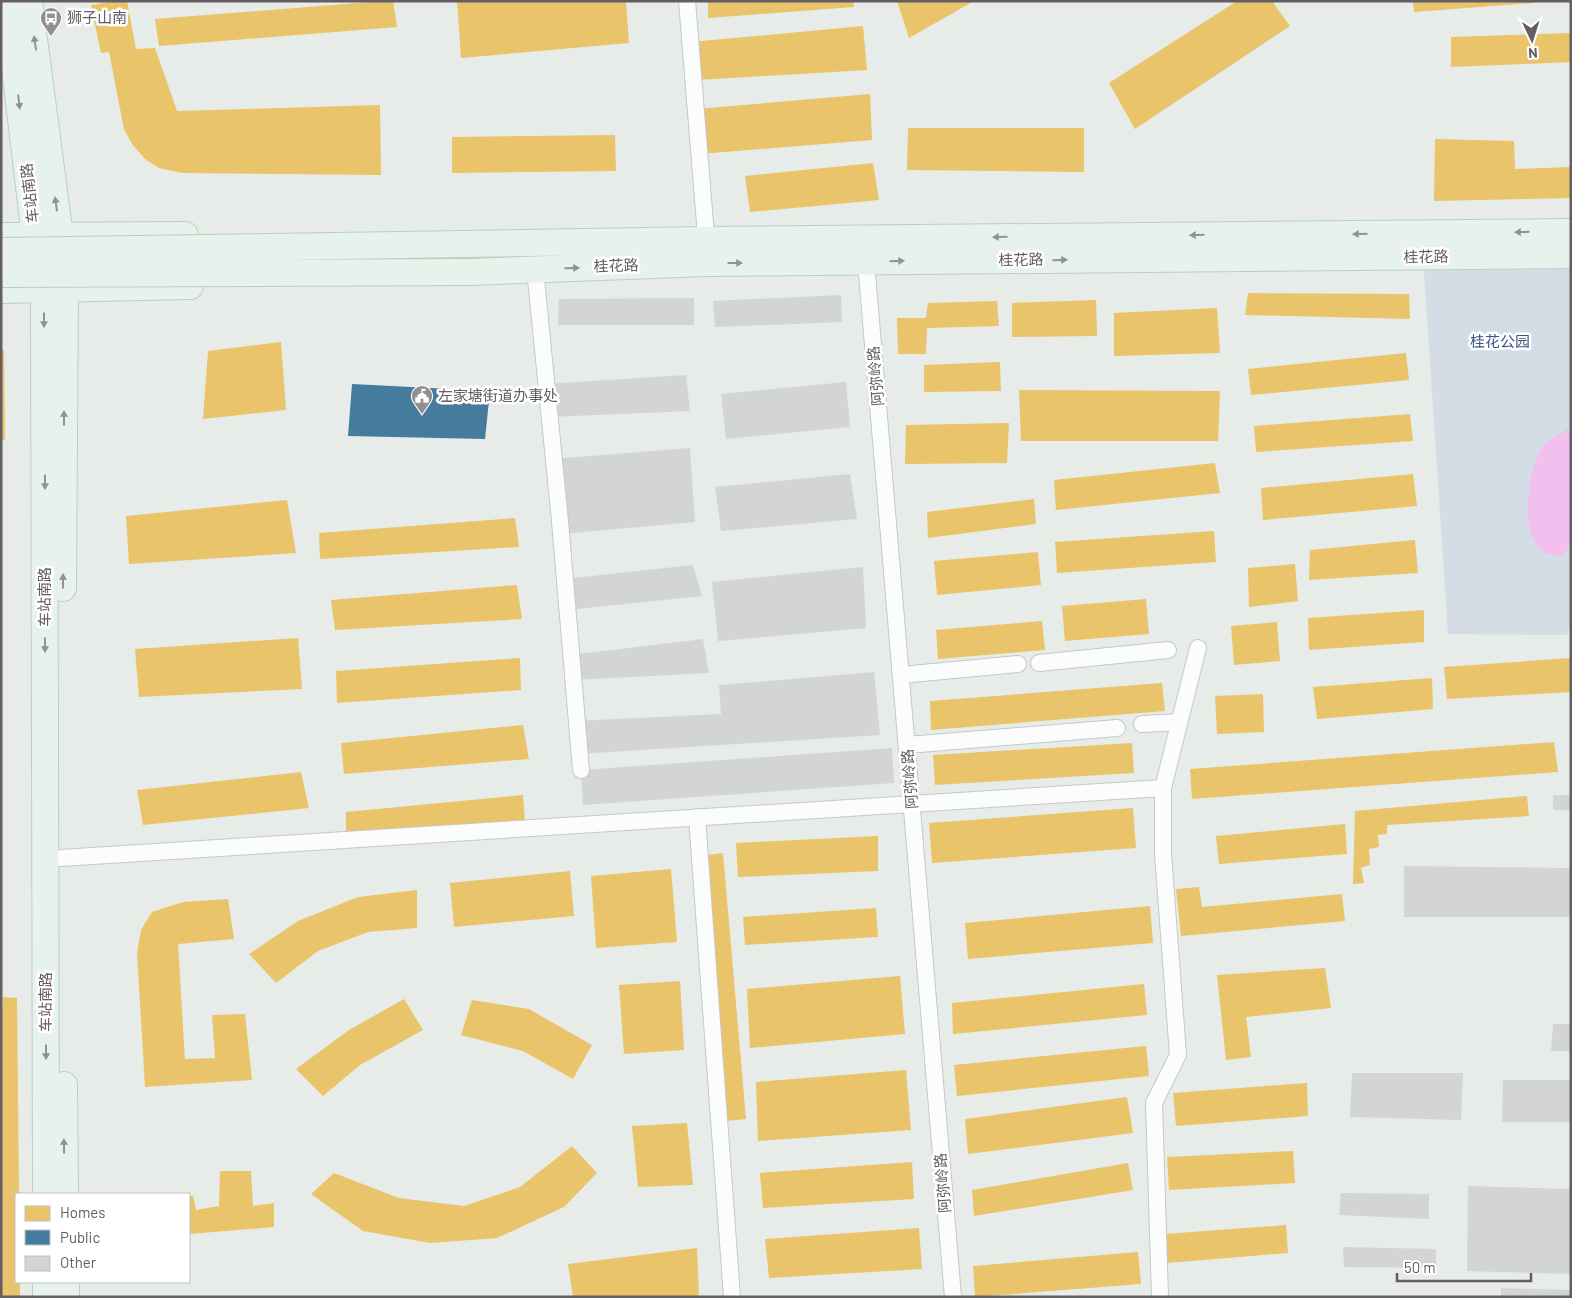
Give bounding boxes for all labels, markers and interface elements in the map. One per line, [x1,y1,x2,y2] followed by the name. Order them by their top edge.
[39,6,63,37] bus stop icon: 狮子山南
[67,8,127,26] place label: 狮子山南
[1507,15,1557,65] north arrow
[30,35,38,51] one-way arrow
[1528,45,1538,62] text: N
[15,94,23,110] one-way arrow
[16,162,42,224] street label: 车站南路
[52,196,60,212] one-way arrow
[1514,228,1530,236] one-way arrow
[1351,230,1367,238] one-way arrow
[1189,231,1205,239] one-way arrow
[991,233,1007,241] one-way arrow
[1403,247,1449,265] street label: 桂花路
[998,250,1044,268] street label: 桂花路
[593,255,639,275] street label: 桂花路
[1052,256,1068,264] one-way arrow
[889,257,905,265] one-way arrow
[727,259,743,267] one-way arrow
[565,263,581,271] one-way arrow
[41,312,49,328] one-way arrow
[1470,332,1530,350] park label: 桂花公园
[863,345,887,407] street label: 阿弥岭路
[410,384,434,415] public building icon: 左家塘街道办事处
[438,386,558,404] place label: 左家塘街道办事处
[60,410,68,426] one-way arrow
[41,474,49,490] one-way arrow
[35,567,53,627] street label: 车站南路
[59,572,67,588] one-way arrow
[41,637,49,653] one-way arrow
[897,748,921,810] street label: 阿弥岭路
[36,972,54,1032] street label: 车站南路
[42,1044,50,1060] one-way arrow
[60,1137,68,1153] one-way arrow
[930,1152,954,1214] street label: 阿弥岭路
[15,1193,190,1283] legend
[60,1203,105,1221] text: Homes
[60,1228,100,1246] text: Public
[1397,1250,1531,1282] scale bar
[60,1253,97,1271] text: Other
[1404,1258,1436,1276] text: 50 m

